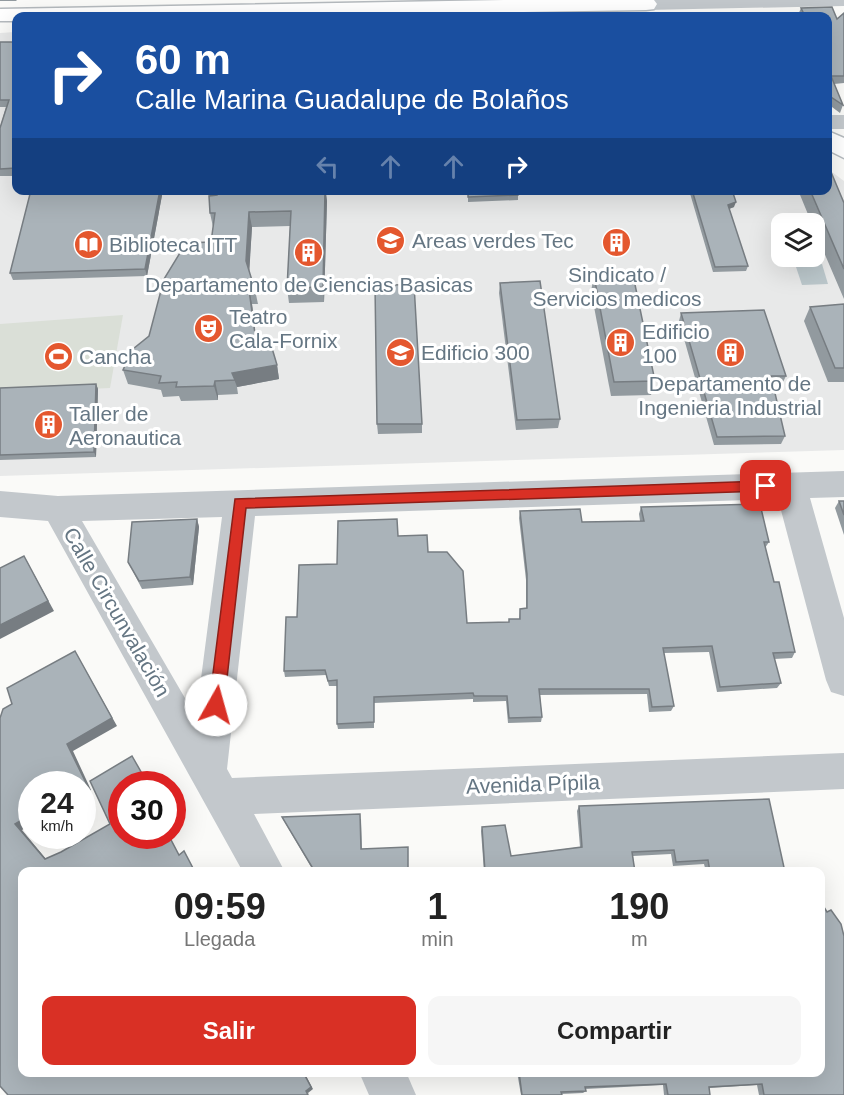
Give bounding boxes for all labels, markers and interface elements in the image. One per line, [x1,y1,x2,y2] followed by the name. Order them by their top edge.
[36,36,114,114] icon: right
[135,36,231,83] text: 60 m
[135,85,569,115] text: Calle Marina Guadalupe de Bolaños
[311,150,344,183] icon: left
[374,150,407,183] icon: ahead
[437,150,470,183] icon: ahead
[500,150,533,183] icon: right
[771,213,825,267] map controls
[771,213,825,267] button: layers
[375,224,407,256] school or university icon: Areas verdes Tec
[601,227,633,259] building icon: Sindicato / Servicios medicos
[72,228,104,260] library icon: Biblioteca ITT
[412,229,574,252] place label: Areas verdes Tec
[109,233,238,256] place label: Biblioteca ITT
[293,237,325,269] building icon: Departamento de Ciencias Basicas
[532,263,702,310] place label: Sindicato / Servicios medicos
[145,273,473,296] place label: Departamento de Ciencias Basicas
[229,305,338,352] place label: Teatro Cala-Fornix
[192,312,224,344] theatre icon: Teatro Cala-Fornix
[642,320,710,367] place label: Edificio 100
[605,327,637,359] building icon: Edificio 100
[384,336,416,368] school or university icon: Edificio 300
[714,336,746,368] building icon: Departamento de Ingenieria Industrial
[42,340,74,372] sports icon: Cancha
[421,341,530,364] place label: Edificio 300
[79,345,152,368] place label: Cancha
[638,372,822,419] place label: Departamento de Ingenieria Industrial
[69,402,181,449] place label: Taller de Aeronautica
[32,409,64,441] building icon: Taller de Aeronautica
[740,460,791,511] pin
[749,469,782,502] icon: arrive
[59,523,175,701] street label: Calle Circunvalación
[184,673,248,737] position arrow
[466,770,601,798] street label: Avenida Pípila
[108,771,186,849] speed limit sign: 30
[40,786,74,819] text: 24
[41,817,73,834] text: km/h
[174,886,266,927] text: 09:59
[427,886,447,927] text: 1
[609,886,669,927] text: 190
[184,928,255,950] text: Llegada
[421,928,454,950] text: min
[631,928,648,950] text: m
[42,996,416,1065] button: Salir
[428,996,801,1065] button: Compartir

